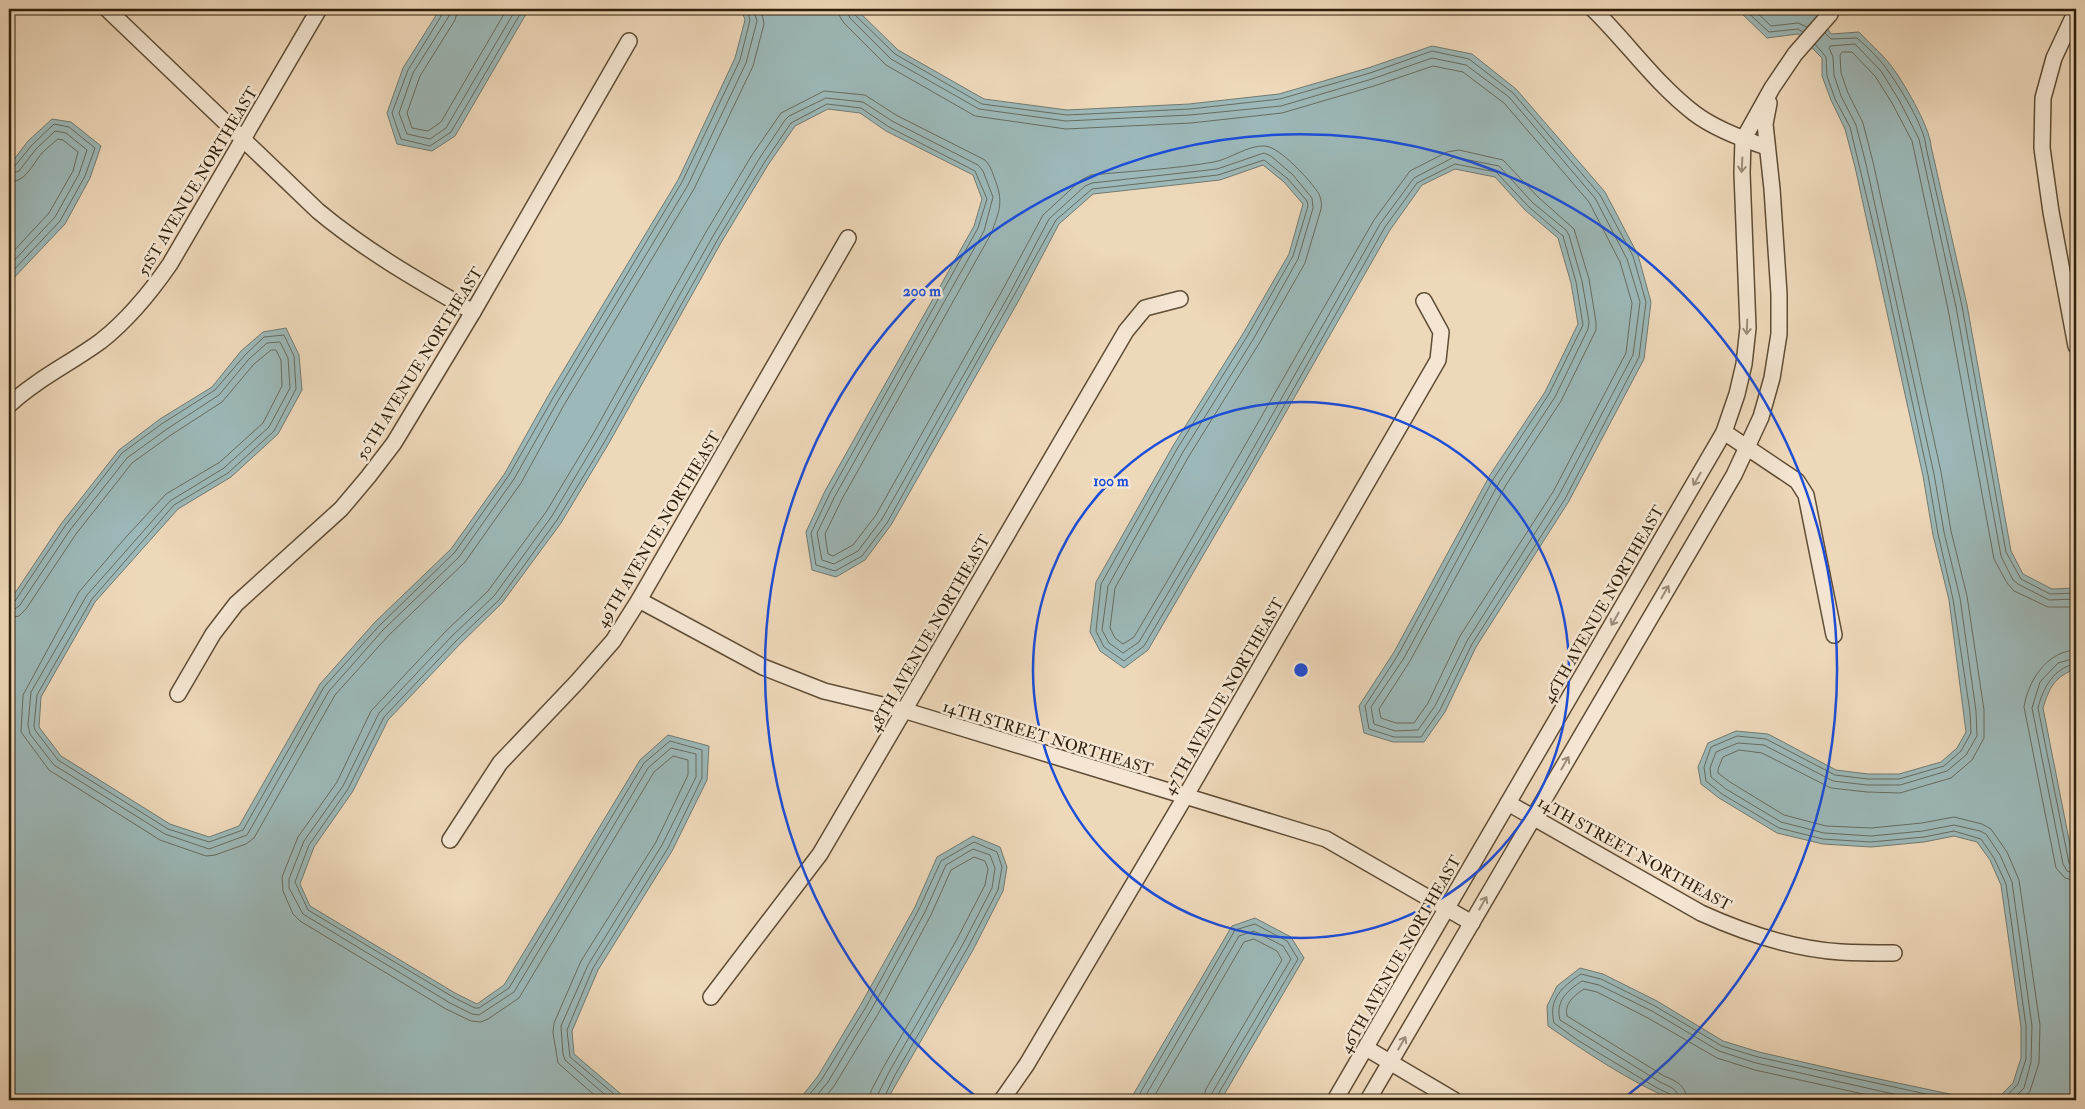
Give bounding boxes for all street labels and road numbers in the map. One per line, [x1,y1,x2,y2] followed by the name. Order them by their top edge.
[133,83,262,280] street label: 51ST AVENUE NORTHEAST
[352,263,488,464] street label: 50TH AVENUE NORTHEAST
[592,428,726,631] street label: 49TH AVENUE NORTHEAST
[1539,502,1669,707] street label: 46TH AVENUE NORTHEAST
[865,531,995,736] street label: 48TH AVENUE NORTHEAST
[1159,594,1289,799] street label: 47TH AVENUE NORTHEAST
[940,696,1155,780] street label: 14TH STREET NORTHEAST
[1534,792,1735,916] street label: 14TH STREET NORTHEAST
[1336,852,1466,1057] street label: 46TH AVENUE NORTHEAST

